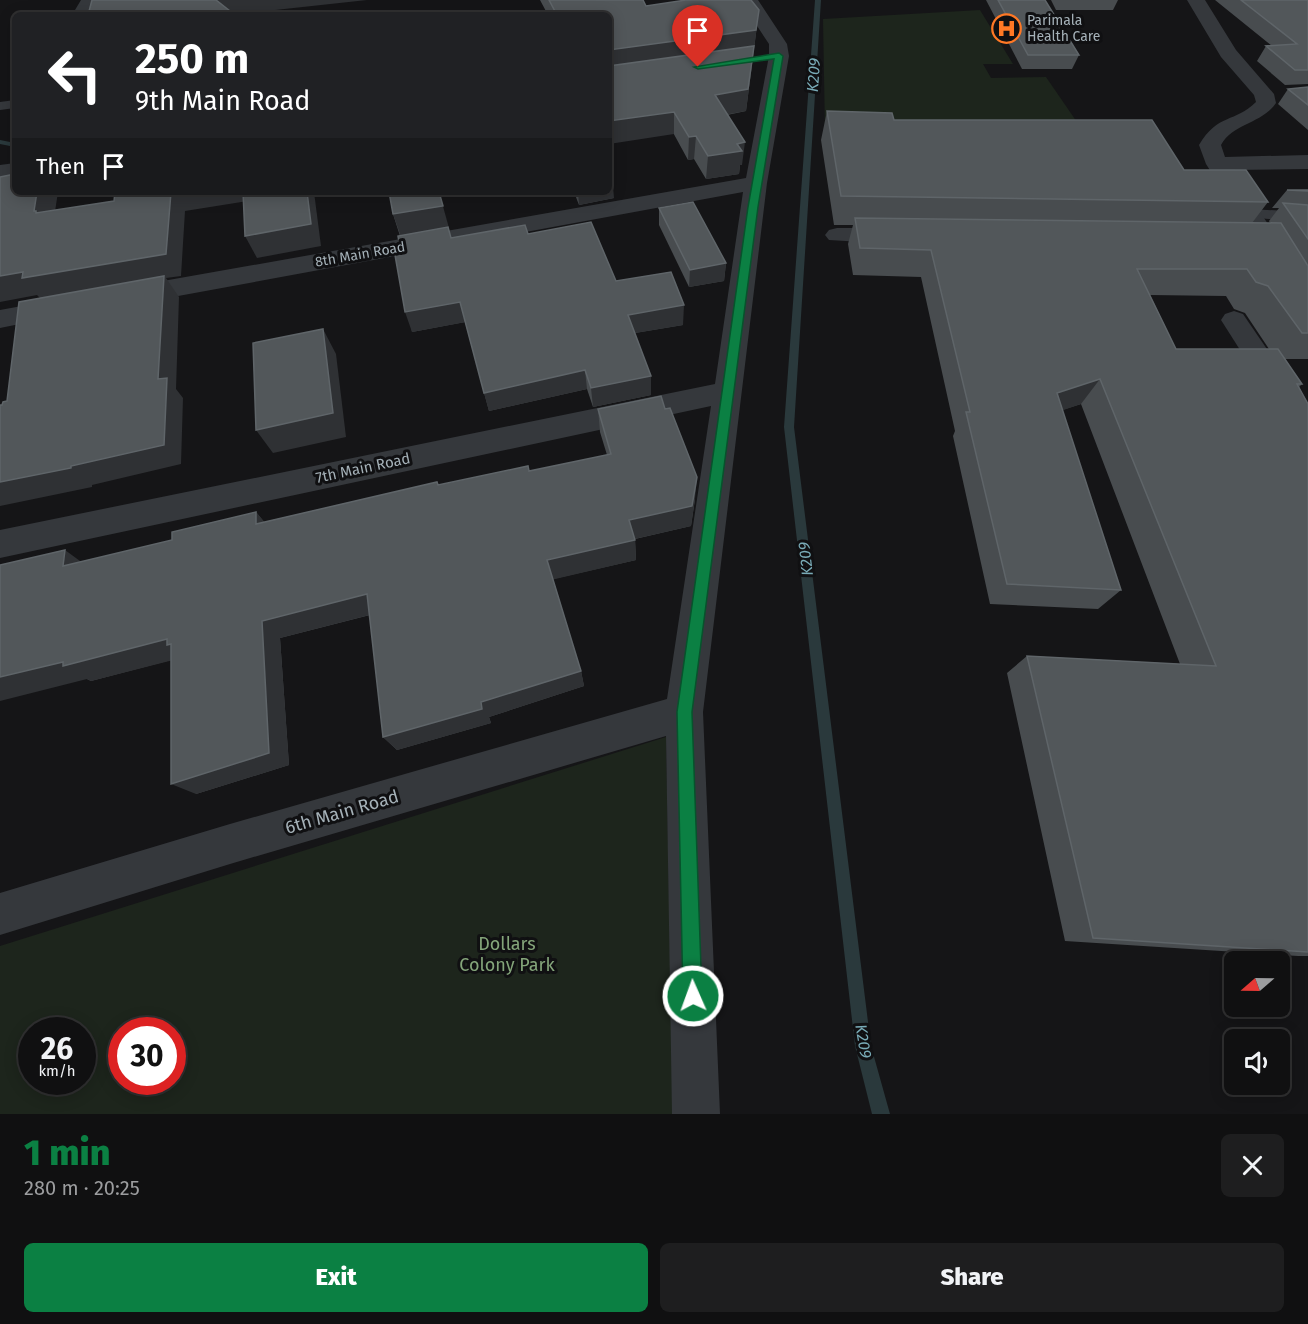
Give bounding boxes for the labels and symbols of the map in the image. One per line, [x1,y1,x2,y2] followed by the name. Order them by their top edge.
[672,5,723,67] pin
[990,12,1022,44] hospital icon: Parimala Health Care
[1027,12,1101,45] place label: Parimala Health Care
[803,57,824,93] water label: K209
[314,238,407,271] street label: 8th Main Road
[314,449,412,487] street label: 7th Main Road
[794,541,817,577] water label: K209
[283,785,401,839] street label: 6th Main Road
[459,933,555,976] park label: Dollars Colony Park
[1224,951,1290,1017] north arrow
[661,964,725,1028] position arrow
[108,1017,186,1095] speed limit sign: 30
[851,1023,876,1060] water label: K209

